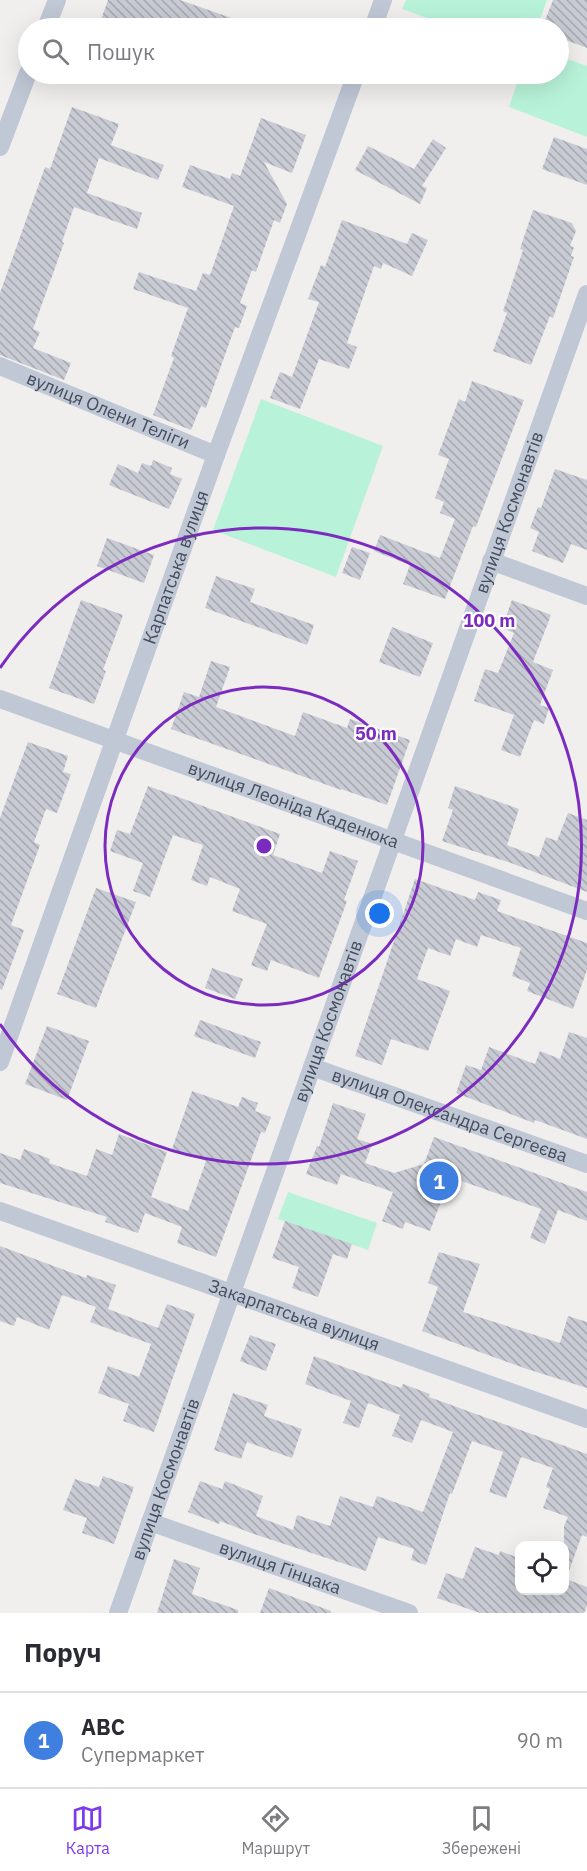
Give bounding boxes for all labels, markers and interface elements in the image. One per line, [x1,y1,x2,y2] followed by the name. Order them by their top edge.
[18,18,569,84] search box
[39,35,72,68] icon: search
[87,37,155,66] text: Пошук
[23,366,193,454] street label: вулиця Олени Теліги
[469,428,548,596] street label: вулиця Космонавтів
[138,487,213,647] street label: Карпатська вулиця
[463,609,515,632] text: 100 m
[355,722,397,745] text: 50 m
[185,756,403,853] street label: вулиця Леоніда Каденюка
[254,836,274,856] centre of rings
[365,899,394,928] your location
[289,937,367,1105] street label: вулиця Космонавтів
[329,1063,571,1167] street label: вулиця Олександра Сергеєва
[420,1158,458,1204] pin: 1
[206,1274,383,1356] street label: Закарпатська вулиця
[126,1395,204,1563] street label: вулиця Космонавтів
[216,1535,345,1599] street label: вулиця Гінцака
[515,1541,569,1595] map controls
[515,1541,569,1595] button: locate
[24,1635,102,1669] text: Поруч
[81,1712,125,1741] text: ABC
[38,1727,50,1754] text: 1
[517,1727,563,1754] text: 90 m
[81,1741,204,1768] text: Супермаркет
[66,1802,110,1858] tab: Карта
[242,1802,310,1858] tab: Маршрут
[442,1802,521,1858] tab: Збережені

